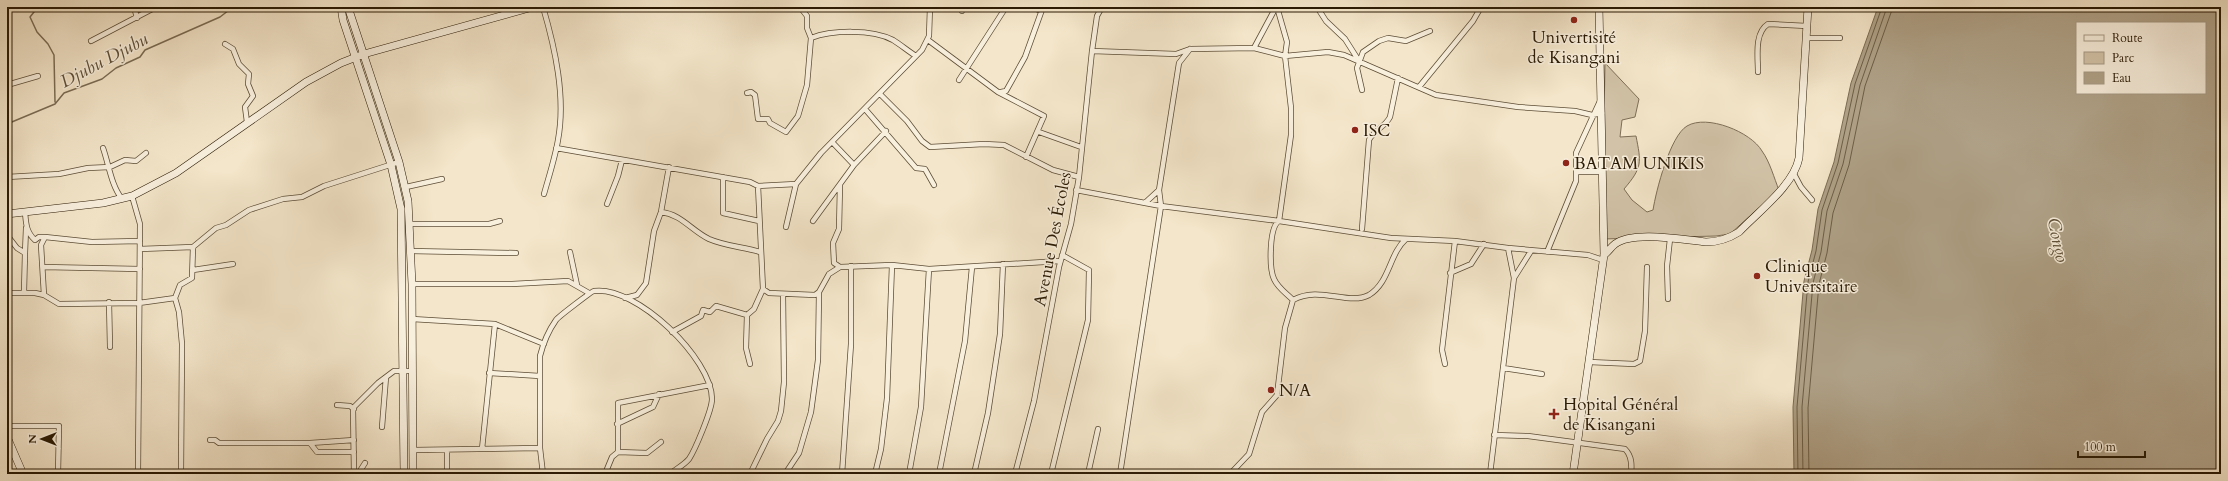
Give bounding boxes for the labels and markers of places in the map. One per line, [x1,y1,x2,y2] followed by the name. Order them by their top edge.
[1569,15,1579,25] marker: Univertisité de Kisangani
[1528,26,1621,69] place label: Univertisité de Kisangani
[1363,119,1390,142] place label: ISC
[1350,125,1360,135] marker: ISC
[1574,152,1704,175] place label: BATAM UNIKIS
[1561,158,1571,168] marker: BATAM UNIKIS
[1765,255,1858,298] place label: Clinique Universitaire
[1752,271,1762,281] marker: Clinique Universitaire
[1279,379,1312,402] place label: N/A
[1266,385,1276,395] marker: N/A
[1563,393,1679,436] place label: Hopital Général de Kisangani
[1548,408,1560,420] marker: Hopital Général de Kisangani

